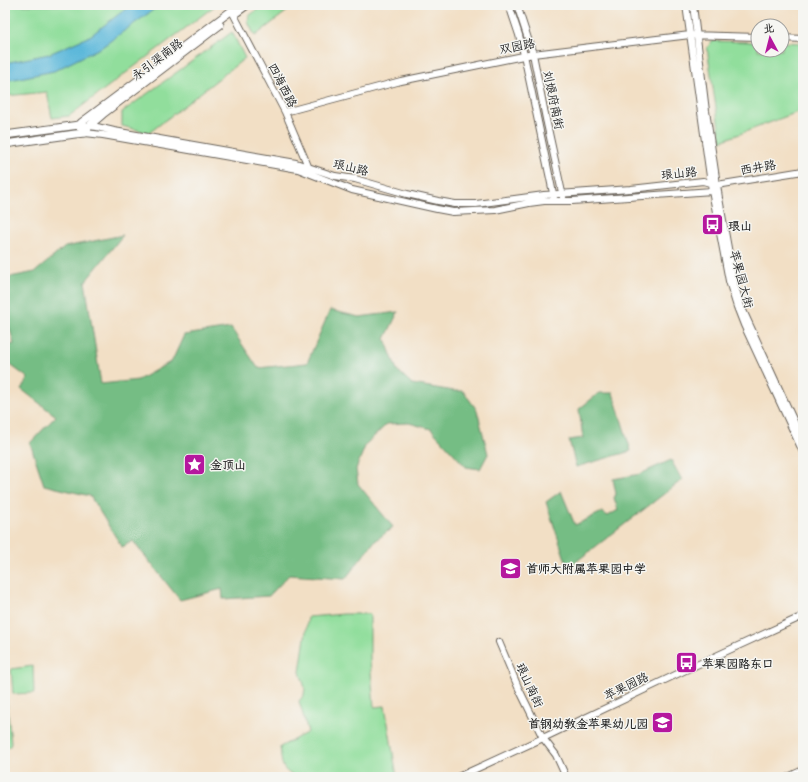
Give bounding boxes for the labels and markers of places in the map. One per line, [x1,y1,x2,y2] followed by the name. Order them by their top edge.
[700,212,726,238] bus stop icon: 琅山
[728,218,752,233] place label: 琅山
[181,451,207,477] place icon: 金顶山
[210,457,246,472] place label: 金顶山
[498,555,524,581] school or university icon: 首师大附属苹果园中学
[526,561,646,576] place label: 首师大附属苹果园中学
[674,650,700,676] bus stop icon: 苹果园路东口
[702,656,774,671] place label: 苹果园路东口
[650,710,676,736] school or university icon: 首钢幼教金苹果幼儿园
[528,716,648,731] place label: 首钢幼教金苹果幼儿园

